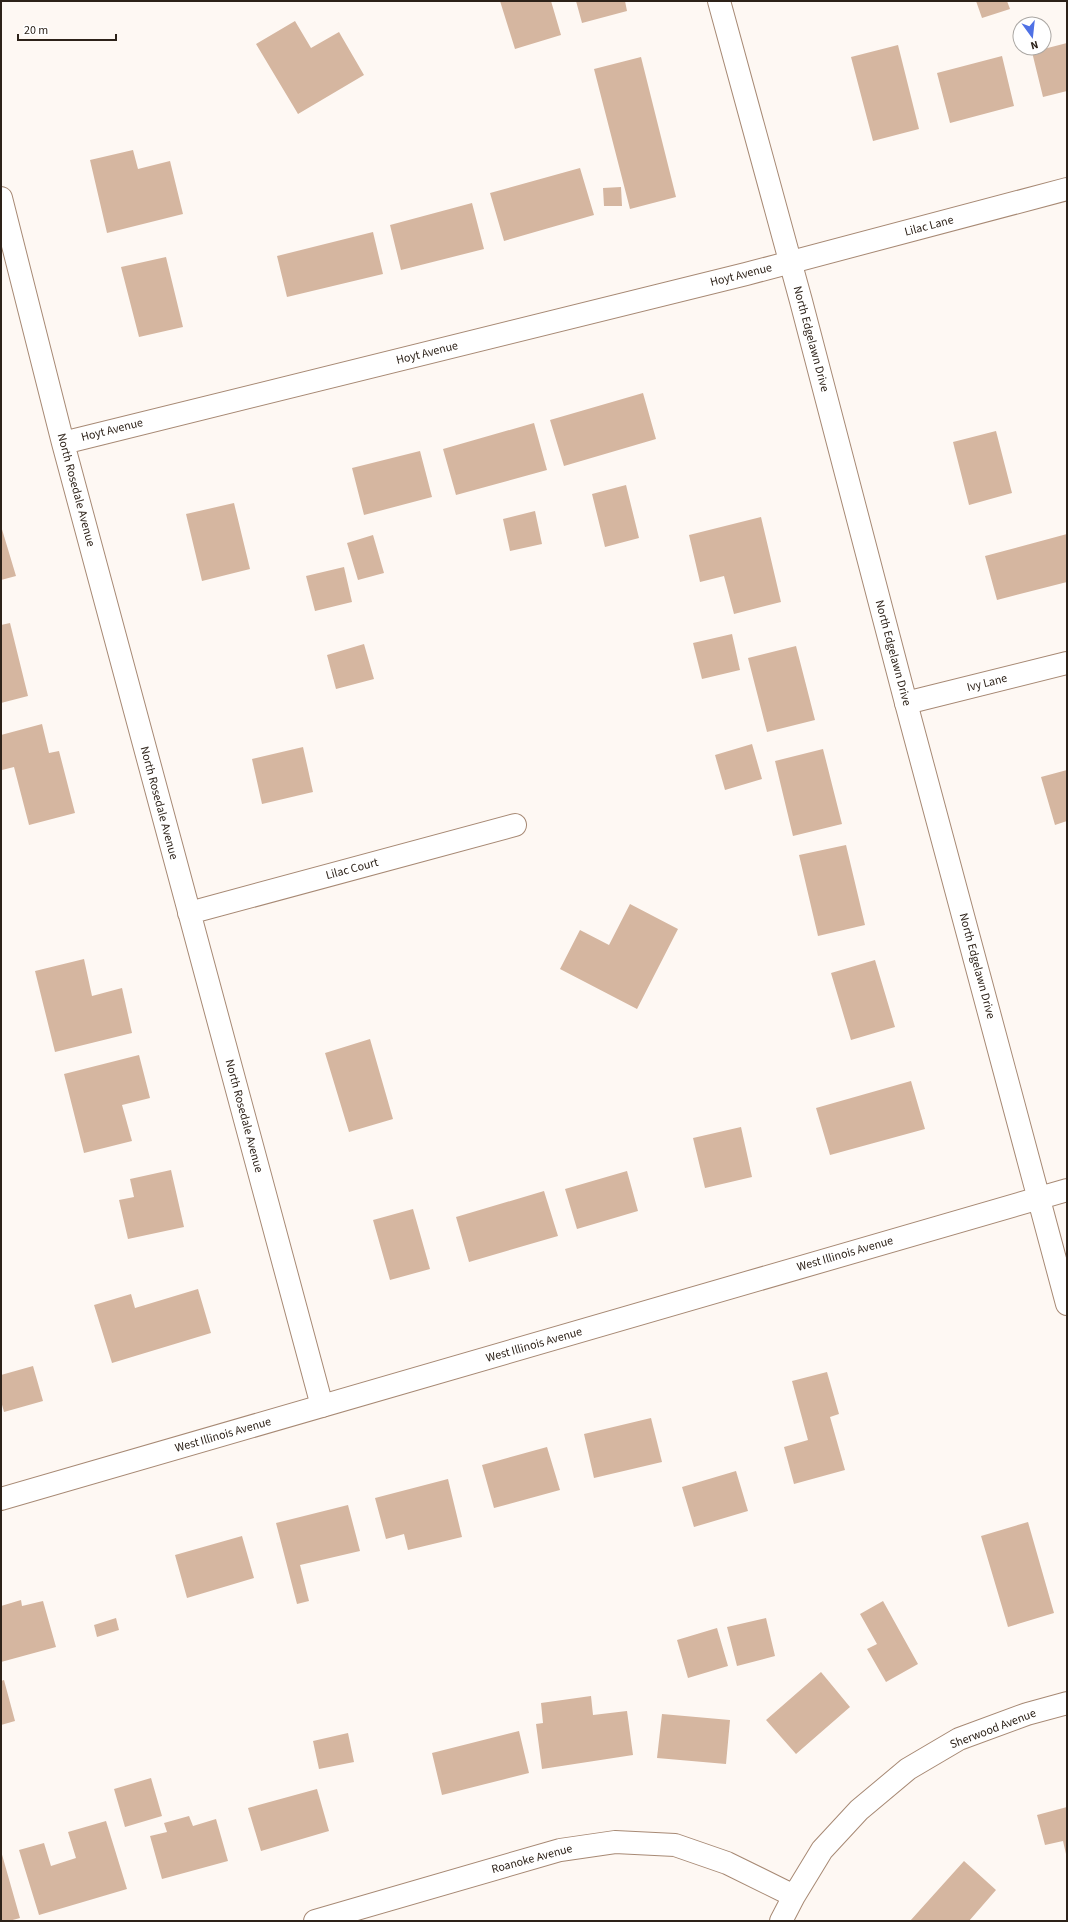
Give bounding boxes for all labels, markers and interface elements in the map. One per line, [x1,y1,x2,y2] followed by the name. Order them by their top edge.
[18,16,116,42] scale bar
[1012,16,1052,56] north arrow
[24,22,48,39] text: 20 m
[1029,37,1040,53] text: N
[903,211,955,241] street label: Lilac Lane
[708,259,774,291] street label: Hoyt Avenue
[789,284,833,394] street label: North Edgelawn Drive
[394,337,460,369] street label: Hoyt Avenue
[79,414,145,446] street label: Hoyt Avenue
[53,431,99,549] street label: North Rosedale Avenue
[871,598,915,708] street label: North Edgelawn Drive
[965,670,1009,696] street label: Ivy Lane
[136,744,182,862] street label: North Rosedale Avenue
[324,854,380,884] street label: Lilac Court
[955,911,999,1021] street label: North Edgelawn Drive
[221,1057,267,1175] street label: North Rosedale Avenue
[795,1232,895,1276] street label: West Illinois Avenue
[484,1323,584,1367] street label: West Illinois Avenue
[173,1413,273,1457] street label: West Illinois Avenue
[948,1705,1039,1753] street label: Sherwood Avenue
[490,1840,574,1878] street label: Roanoke Avenue

